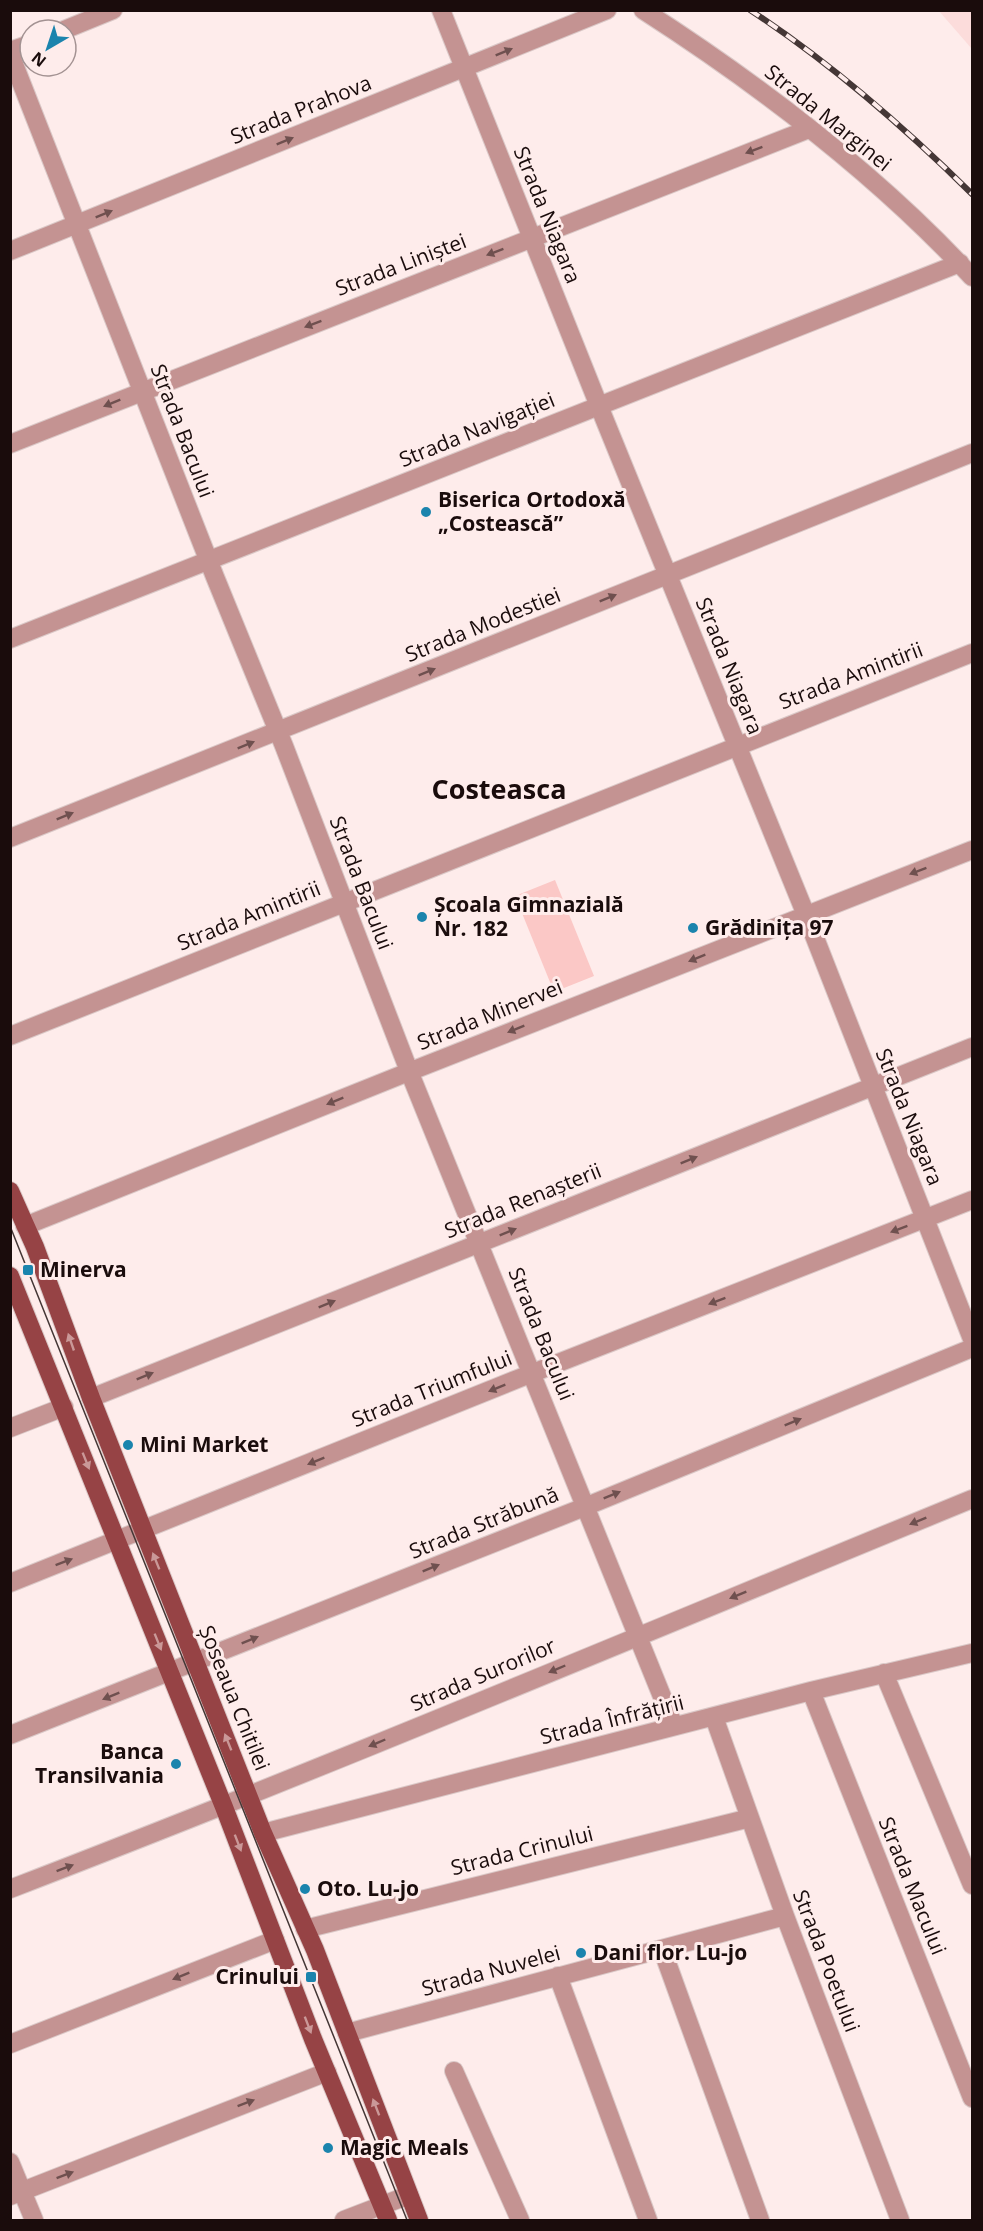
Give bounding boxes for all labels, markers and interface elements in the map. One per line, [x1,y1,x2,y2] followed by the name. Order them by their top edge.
[18,18,78,78] north arrow
[27,47,51,72] text: N
[496,47,514,57] one-way arrow
[760,58,898,177] street label: Strada Marginei
[226,68,375,150] street label: Strada Prahova
[276,136,294,145] one-way arrow
[508,142,588,287] street label: Strada Niagara
[745,146,763,156] one-way arrow
[95,209,113,218] one-way arrow
[331,226,470,302] street label: Strada Liniștei
[486,248,504,257] one-way arrow
[304,319,322,329] one-way arrow
[145,360,221,501] street label: Strada Bacului
[395,385,559,473] street label: Strada Navigației
[103,398,121,408] one-way arrow
[438,485,626,537] place label: Biserica Ortodoxă „Costească”
[419,505,433,519] marker: Biserica Ortodoxă „Costească”
[401,580,564,668] street label: Strada Modestiei
[599,593,617,602] one-way arrow
[690,593,770,738] street label: Strada Niagara
[775,635,927,715] street label: Strada Amintirii
[418,667,436,676] one-way arrow
[238,739,256,749] one-way arrow
[432,770,566,807] district label: Costeasca
[56,811,74,820] one-way arrow
[324,812,400,953] street label: Strada Bacului
[909,867,927,876] one-way arrow
[173,874,324,957] street label: Strada Amintirii
[434,890,624,942] place label: Școala Gimnazială Nr. 182
[415,910,429,924] marker: Școala Gimnazială Nr. 182
[705,913,834,941] place label: Grădinița 97
[686,921,700,935] marker: Grădinița 97
[688,953,706,963] one-way arrow
[413,972,566,1056] street label: Strada Minervei
[507,1025,525,1034] one-way arrow
[870,1044,950,1189] street label: Strada Niagara
[326,1097,344,1106] one-way arrow
[680,1155,698,1164] one-way arrow
[440,1156,605,1244] street label: Strada Renașterii
[889,1225,907,1235] one-way arrow
[499,1227,517,1236] one-way arrow
[40,1255,127,1283] place label: Minerva
[21,1263,35,1277] marker: Minerva
[503,1263,581,1404] street label: Strada Bacului
[708,1297,726,1306] one-way arrow
[318,1299,336,1309] one-way arrow
[66,1333,76,1351] one-way arrow
[347,1343,516,1433] street label: Strada Triumfului
[137,1371,155,1381] one-way arrow
[487,1383,505,1393] one-way arrow
[784,1417,802,1427] one-way arrow
[140,1430,268,1458] place label: Mini Market
[121,1438,135,1452] marker: Mini Market
[82,1452,91,1470] one-way arrow
[307,1457,325,1466] one-way arrow
[405,1479,562,1565] street label: Strada Străbună
[603,1490,621,1500] one-way arrow
[909,1517,927,1527] one-way arrow
[150,1552,160,1570] one-way arrow
[55,1557,73,1566] one-way arrow
[422,1563,440,1572] one-way arrow
[728,1590,746,1600] one-way arrow
[193,1621,277,1774] street label: Șoseaua Chitilei
[406,1631,560,1717] street label: Strada Surorilor
[154,1633,163,1651] one-way arrow
[241,1635,259,1644] one-way arrow
[548,1665,566,1674] one-way arrow
[537,1688,687,1750] street label: Strada Înfrățirii
[101,1691,119,1701] one-way arrow
[222,1733,232,1751] one-way arrow
[35,1737,164,1789] place label: Banca Transilvania
[368,1739,386,1748] one-way arrow
[169,1757,183,1771] marker: Banca Transilvania
[873,1813,953,1959] street label: Strada Macului
[448,1819,596,1881] street label: Strada Crinului
[234,1834,243,1852] one-way arrow
[56,1863,74,1872] one-way arrow
[317,1874,419,1902] place label: Oto. Lu-jo
[298,1882,312,1896] marker: Oto. Lu-jo
[787,1886,867,2036] street label: Strada Poetului
[418,1938,563,2002] street label: Strada Nuvelei
[593,1938,747,1966] place label: Dani flor. Lu-jo
[574,1946,588,1960] marker: Dani flor. Lu-jo
[215,1962,299,1990] place label: Crinului
[304,1970,318,1984] marker: Crinului
[172,1972,190,1982] one-way arrow
[304,2016,313,2034] one-way arrow
[238,2098,256,2108] one-way arrow
[370,2098,380,2116] one-way arrow
[340,2133,469,2161] place label: Magic Meals
[321,2141,335,2155] marker: Magic Meals
[56,2170,74,2179] one-way arrow

